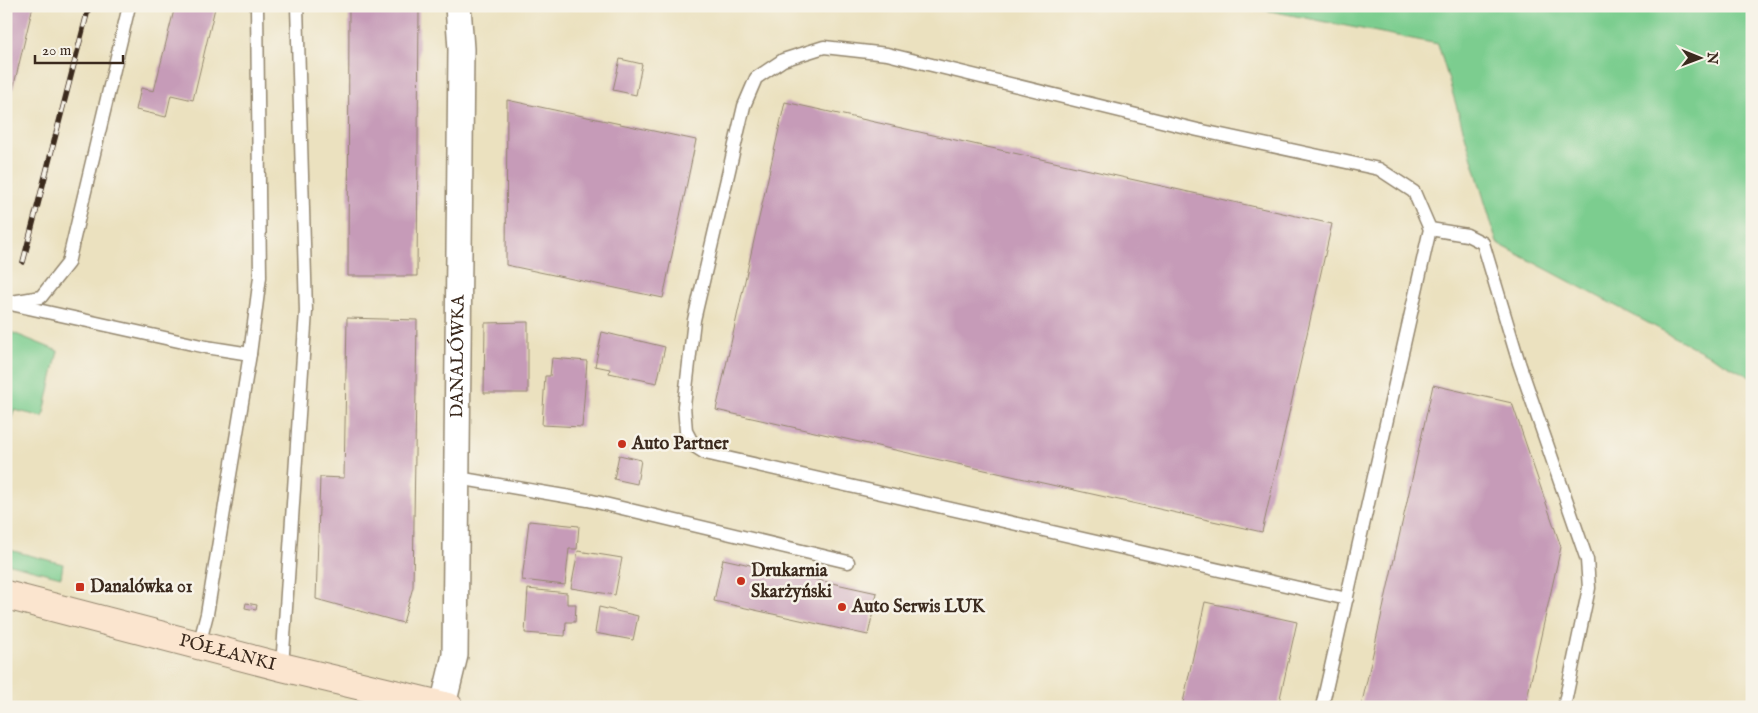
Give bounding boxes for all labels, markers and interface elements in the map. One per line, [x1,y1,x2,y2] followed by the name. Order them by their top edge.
[35,32,122,64] scale bar
[1676,32,1726,82] north arrow
[42,41,72,60] text: 20 m
[1703,51,1721,64] text: N
[445,294,470,418] street label: DANALÓWKA
[631,433,729,456] place label: Auto Partner
[616,438,628,450] marker: Auto Partner
[751,560,832,604] place label: Drukarnia Skarżyński
[735,575,747,587] marker: Drukarnia Skarżyński
[90,576,193,599] place label: Danalówka 01
[74,581,86,593] marker: Danalówka 01
[851,596,986,619] place label: Auto Serwis LUK
[836,601,848,613] marker: Auto Serwis LUK
[177,629,279,677] street label: PÓŁŁANKI

